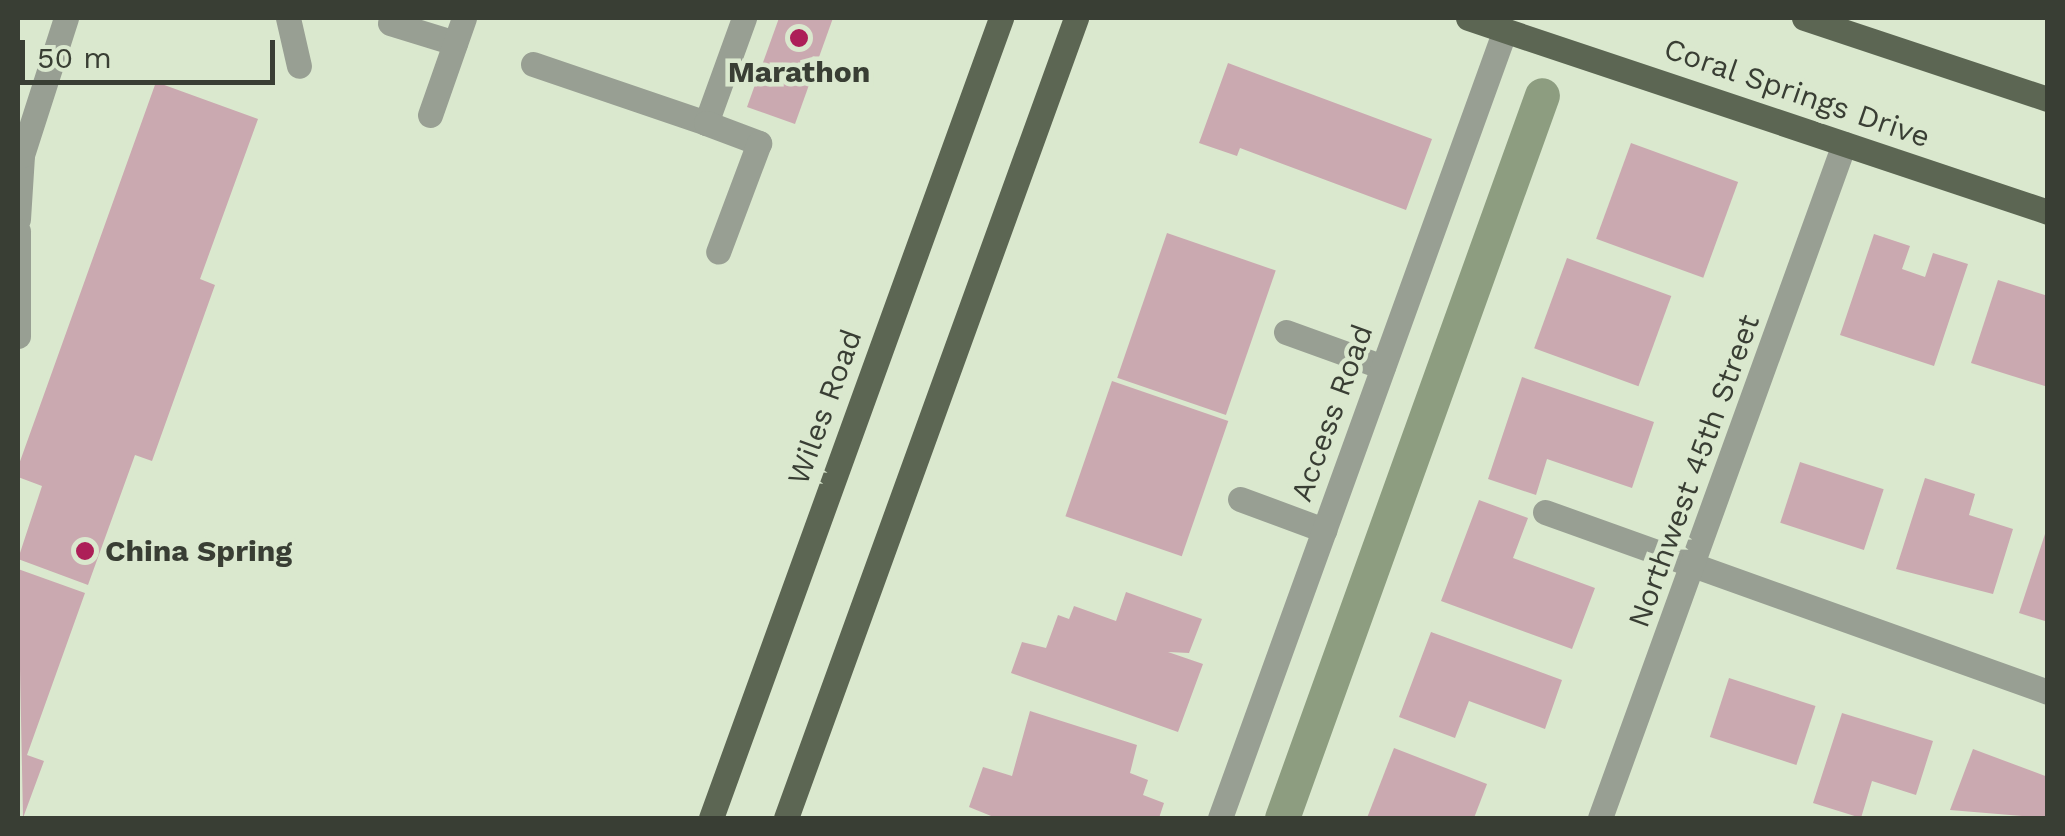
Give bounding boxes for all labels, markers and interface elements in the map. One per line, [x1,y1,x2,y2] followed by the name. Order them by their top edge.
[25,20,280,82] scale bar
[788,27,810,49] marker: Marathon
[1659,30,1935,156] street label: Coral Springs Drive
[37,40,112,75] text: 50 m
[728,54,870,90] place label: Marathon
[1621,310,1767,632] street label: Northwest 45th Street
[1283,320,1381,506] street label: Access Road
[780,324,870,490] street label: Wiles Road
[105,533,292,569] place label: China Spring
[74,540,96,562] marker: China Spring

